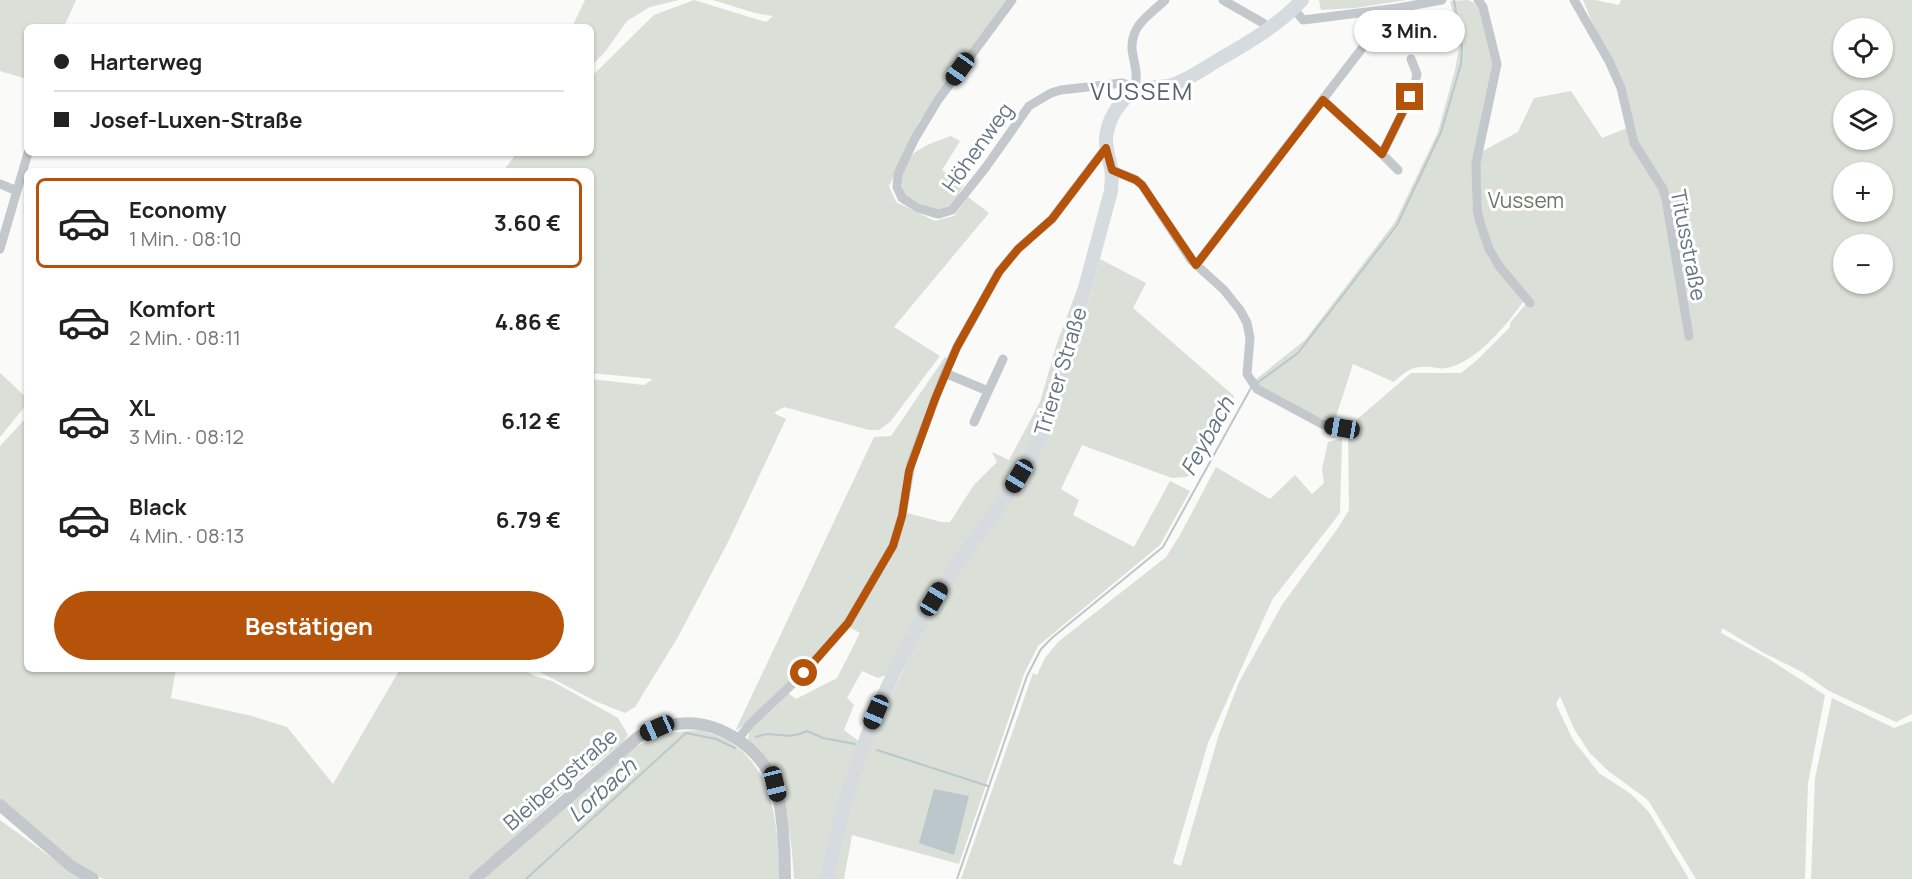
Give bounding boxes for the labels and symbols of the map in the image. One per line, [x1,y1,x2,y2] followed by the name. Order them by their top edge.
[1354,10,1466,52] callout: 3 Min.
[942,49,978,89] car
[1090,74,1194,107] district label: VUSSEM
[1396,83,1423,110] route end
[935,97,1019,197] street label: Höhenweg
[1488,186,1564,214] park label: Vussem
[1665,187,1713,303] street label: Titusstraße
[1027,303,1093,439] street label: Trierer Straße
[1173,391,1241,481] water label: Feybach
[1323,416,1361,440] car
[1002,456,1036,496] car
[917,579,951,619] car
[790,659,817,686] route start
[861,692,891,732] car
[637,712,677,744] car
[497,722,623,836] street label: Bleibergstraße
[561,751,643,829] water label: Lorbach
[762,764,788,804] car

